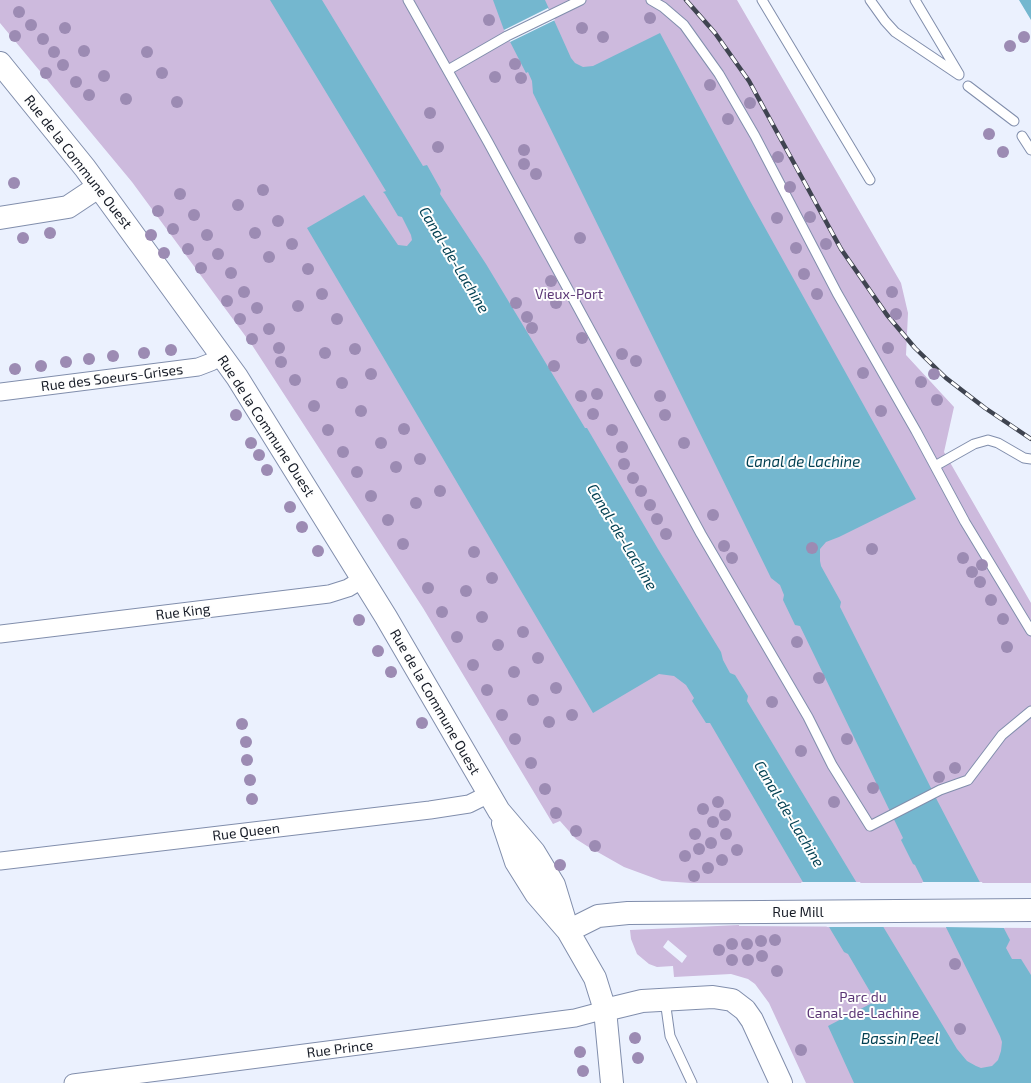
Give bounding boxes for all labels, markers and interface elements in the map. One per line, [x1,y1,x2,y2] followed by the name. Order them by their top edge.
[20,92,136,232] street label: Rue de la Commune Ouest
[415,204,493,316] water label: Canal-de-Lachine
[535,286,603,302] park label: Vieux-Port
[214,352,318,500] street label: Rue de la Commune Ouest
[40,361,184,395] street label: Rue des Soeurs-Grises
[746,453,860,471] water label: Canal de Lachine
[583,481,661,593] water label: Canal-de-Lachine
[155,600,211,624] street label: Rue King
[386,626,484,778] street label: Rue de la Commune Ouest
[750,758,828,870] water label: Canal-de-Lachine
[211,820,281,844] street label: Rue Queen
[772,904,824,920] street label: Rue Mill
[807,989,919,1022] park label: Parc du Canal-de-Lachine
[861,1030,939,1048] water label: Bassin Peel
[306,1037,374,1061] street label: Rue Prince

